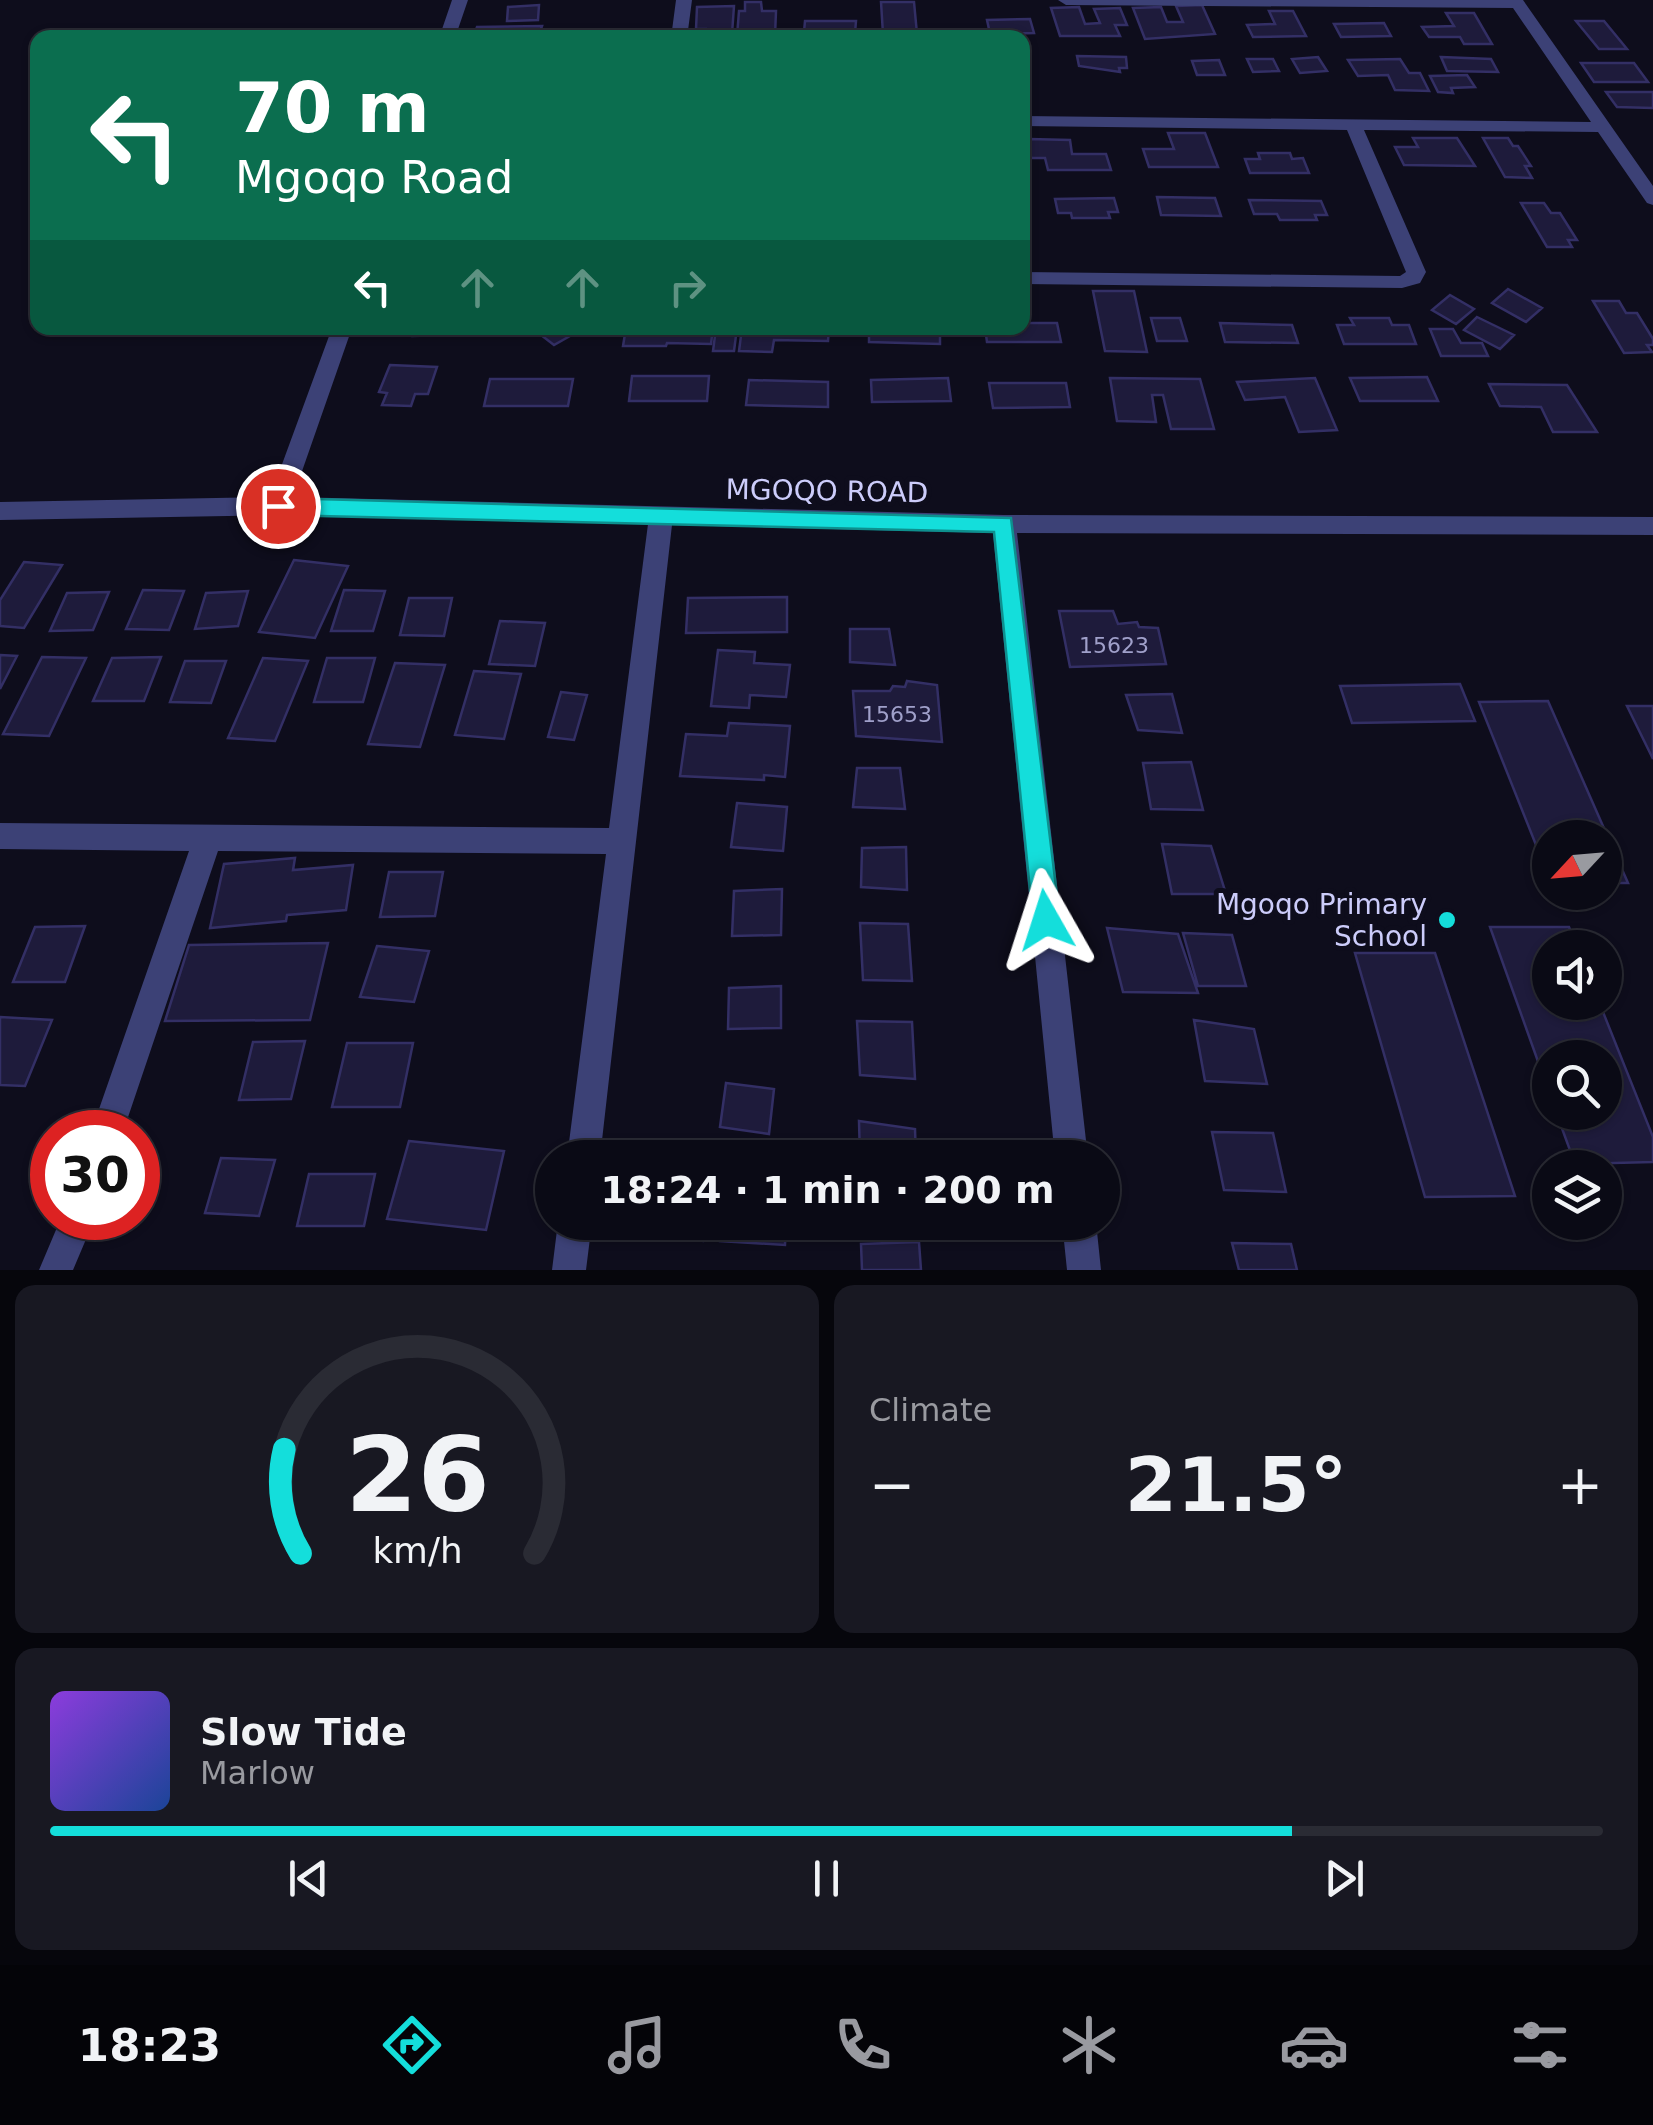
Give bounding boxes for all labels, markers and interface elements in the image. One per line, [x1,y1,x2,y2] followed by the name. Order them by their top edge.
[235,67,430,149] text: 70 m
[70,70,200,200] icon: left
[235,151,513,204] text: Mgoqo Road
[345,260,400,315] icon: left
[450,260,505,315] icon: ahead
[555,260,610,315] icon: ahead
[660,260,715,315] icon: right
[236,464,321,549] pin
[725,473,929,509] street label: MGOQO ROAD
[251,479,306,534] icon: arrive
[1079,633,1149,658] house number: 15623
[862,702,932,727] house number: 15653
[1532,820,1622,910] north arrow
[1532,820,1622,1240] map controls
[994,868,1098,972] position arrow
[1216,888,1427,953] place label: Mgoqo Primary School
[1436,909,1458,931] marker: Mgoqo Primary School
[1532,930,1622,1020] button: sound
[1532,1040,1622,1130] button: search
[30,1110,160,1240] speed limit sign: 30
[1532,1150,1622,1240] button: layers
[600,1168,1055,1212] text: 18:24 · 1 min · 200 m
[869,1391,992,1429] text: Climate
[345,1414,489,1536] text: 26
[1125,1441,1347,1529] text: 21.5°
[869,1453,915,1517] text: −
[1557,1453,1603,1517] text: +
[372,1530,462,1571] text: km/h
[200,1710,407,1754] text: Slow Tide
[200,1754,315,1792] text: Marlow
[281,1851,336,1906] icon: previous
[799,1851,854,1906] icon: pause
[1317,1851,1372,1906] icon: next
[377,2010,447,2080] icon: directions
[602,2010,672,2080] icon: music
[828,2010,898,2080] icon: phone
[1054,2010,1124,2080] icon: climate
[1279,2010,1349,2080] icon: car
[1505,2010,1575,2080] icon: filters
[78,2019,221,2072] text: 18:23

